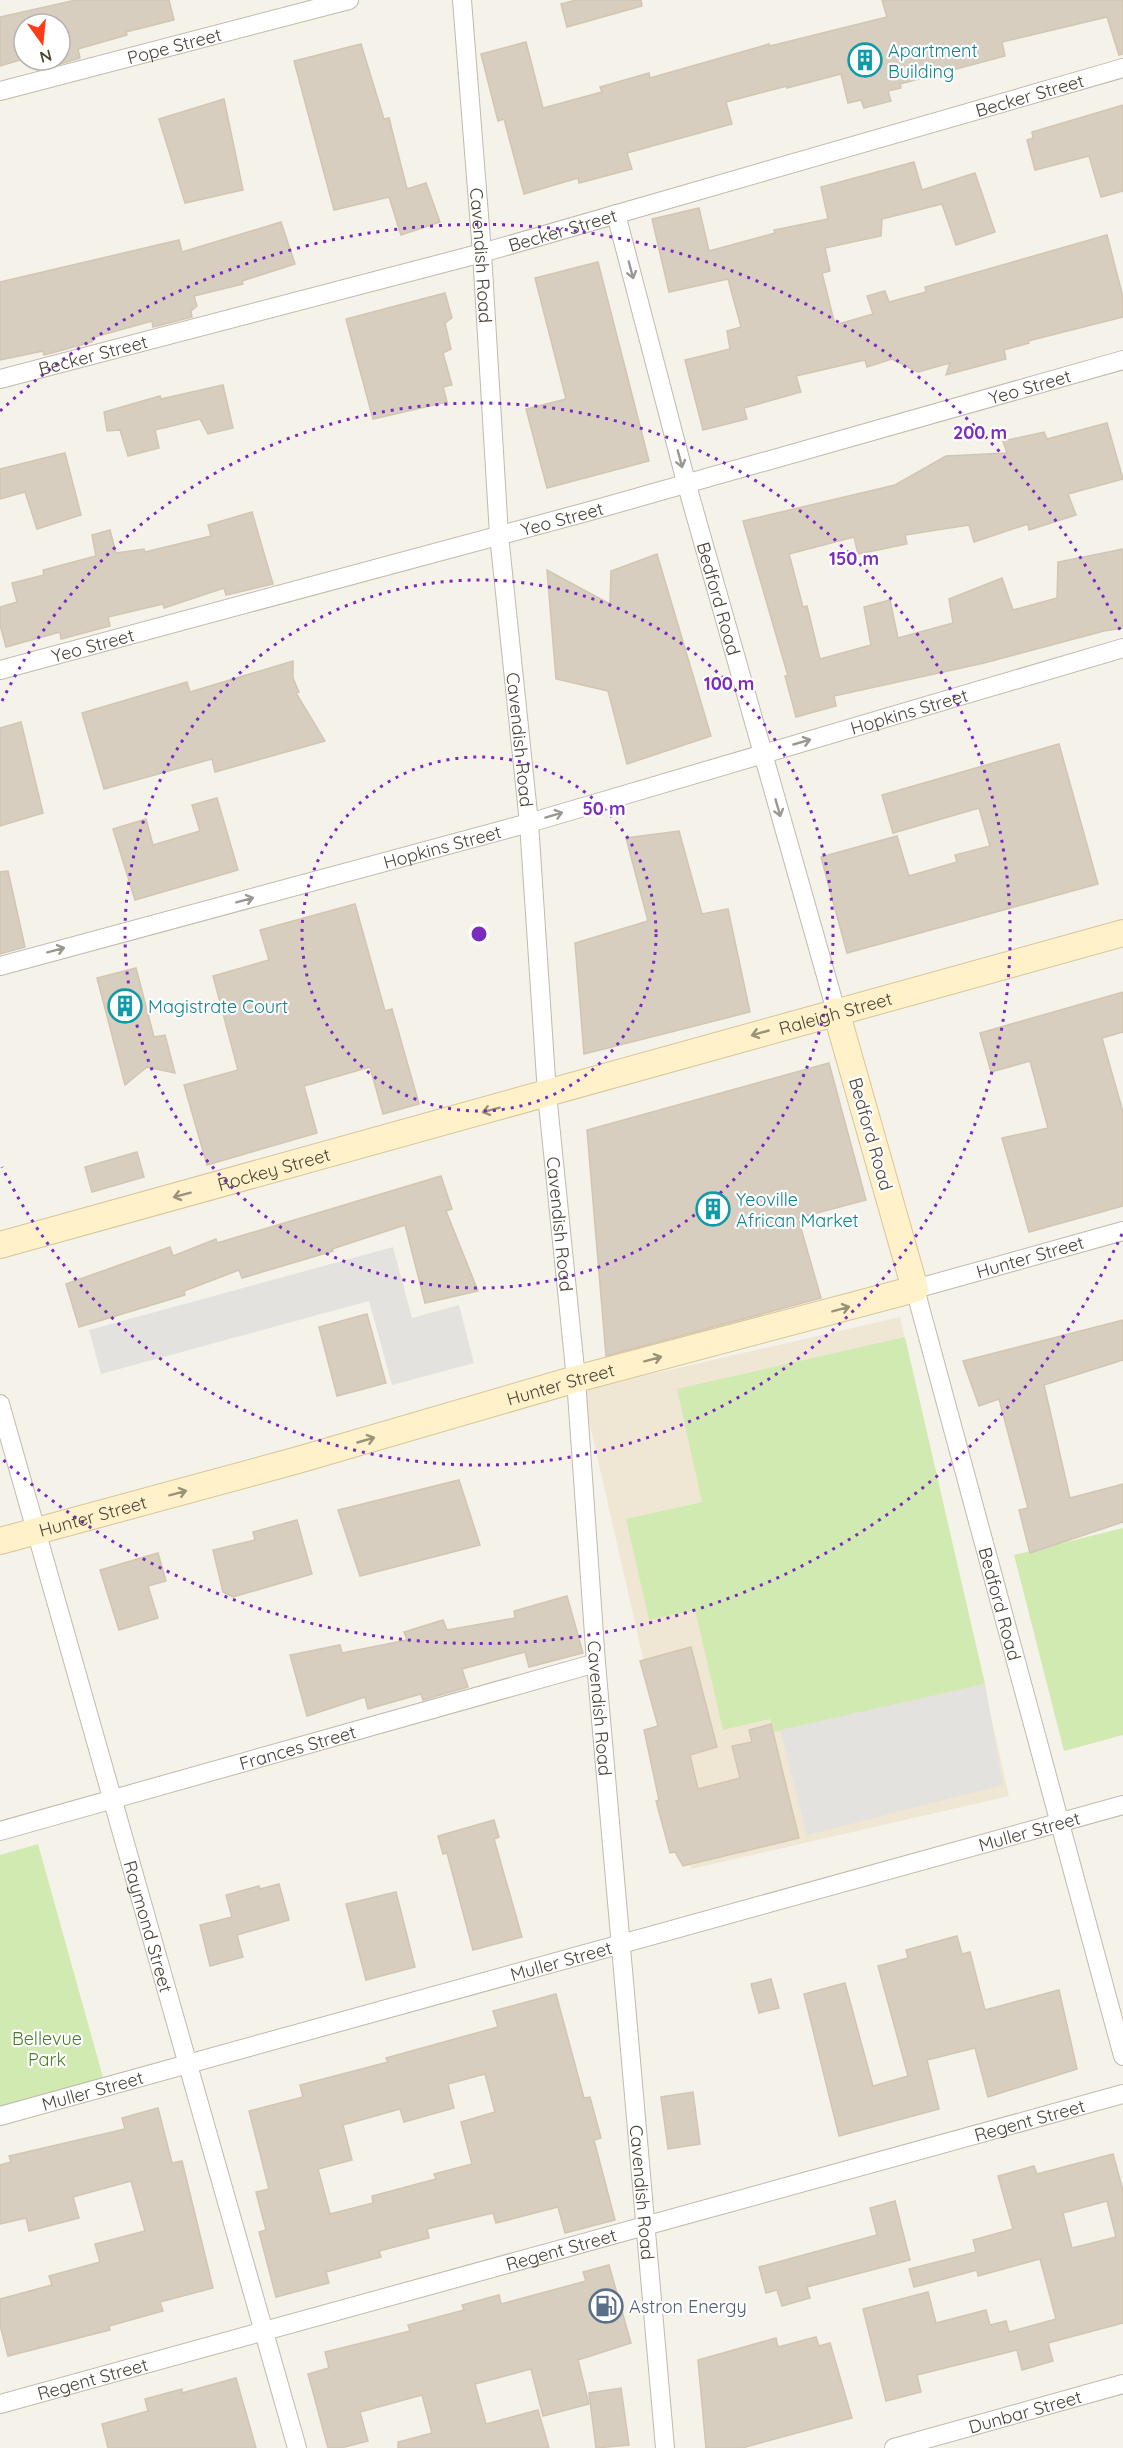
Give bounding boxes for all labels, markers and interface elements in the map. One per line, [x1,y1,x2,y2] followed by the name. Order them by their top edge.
[12,12,72,72] north arrow
[124,22,224,69] street label: Pope Street
[888,39,978,83] place label: Apartment Building
[847,42,883,78] building icon: Apartment Building
[38,45,54,68] text: N
[973,68,1086,122] street label: Becker Street
[465,187,498,324] street label: Cavendish Road
[506,203,619,256] street label: Becker Street
[626,260,637,279] one-way arrow
[36,329,150,380] street label: Becker Street
[986,364,1073,409] street label: Yeo Street
[953,421,1007,444] text: 200 m
[675,449,687,468] one-way arrow
[518,496,606,541] street label: Yeo Street
[692,539,746,658] street label: Bedford Road
[829,547,879,570] text: 150 m
[49,623,136,667] street label: Yeo Street
[502,671,539,808] street label: Cavendish Road
[704,672,754,695] text: 100 m
[847,683,970,739] street label: Hopkins Street
[792,736,811,747] one-way arrow
[582,797,626,820] text: 50 m
[773,799,784,818] one-way arrow
[545,809,564,820] one-way arrow
[381,820,504,873] street label: Hopkins Street
[235,893,254,905] one-way arrow
[469,924,489,944] centre of rings
[47,944,66,956] one-way arrow
[776,986,895,1040] street label: Raleigh Street
[107,988,143,1024] building icon: Magistrate Court
[148,995,288,1018] place label: Magistrate Court
[751,1028,770,1039] one-way arrow
[844,1075,898,1193] street label: Bedford Road
[482,1104,501,1116] one-way arrow
[215,1142,333,1196] street label: Rockey Street
[542,1155,579,1292] street label: Cavendish Road
[736,1188,859,1232] place label: Yeoville African Market
[172,1190,191,1201] one-way arrow
[695,1191,731,1227] building icon: Yeoville African Market
[974,1231,1086,1283] street label: Hunter Street
[832,1302,851,1314] one-way arrow
[643,1352,662,1364] one-way arrow
[504,1358,617,1410] street label: Hunter Street
[356,1434,375,1445] one-way arrow
[168,1487,187,1498] one-way arrow
[36,1490,149,1541] street label: Hunter Street
[974,1544,1027,1663] street label: Bedford Road
[583,1640,617,1777] street label: Cavendish Road
[236,1720,358,1775] street label: Frances Street
[976,1806,1083,1856] street label: Muller Street
[119,1858,178,1995] street label: Raymond Street
[507,1936,614,1986] street label: Muller Street
[12,2027,82,2071] park label: Bellevue Park
[39,2065,146,2115] street label: Muller Street
[972,2094,1087,2146] street label: Regent Street
[625,2124,660,2261] street label: Cavendish Road
[503,2223,619,2275] street label: Regent Street
[588,2288,624,2324] fuel station icon: Astron Energy
[629,2295,747,2318] place label: Astron Energy
[35,2352,150,2405] street label: Regent Street
[966,2385,1084,2438] street label: Dunbar Street

